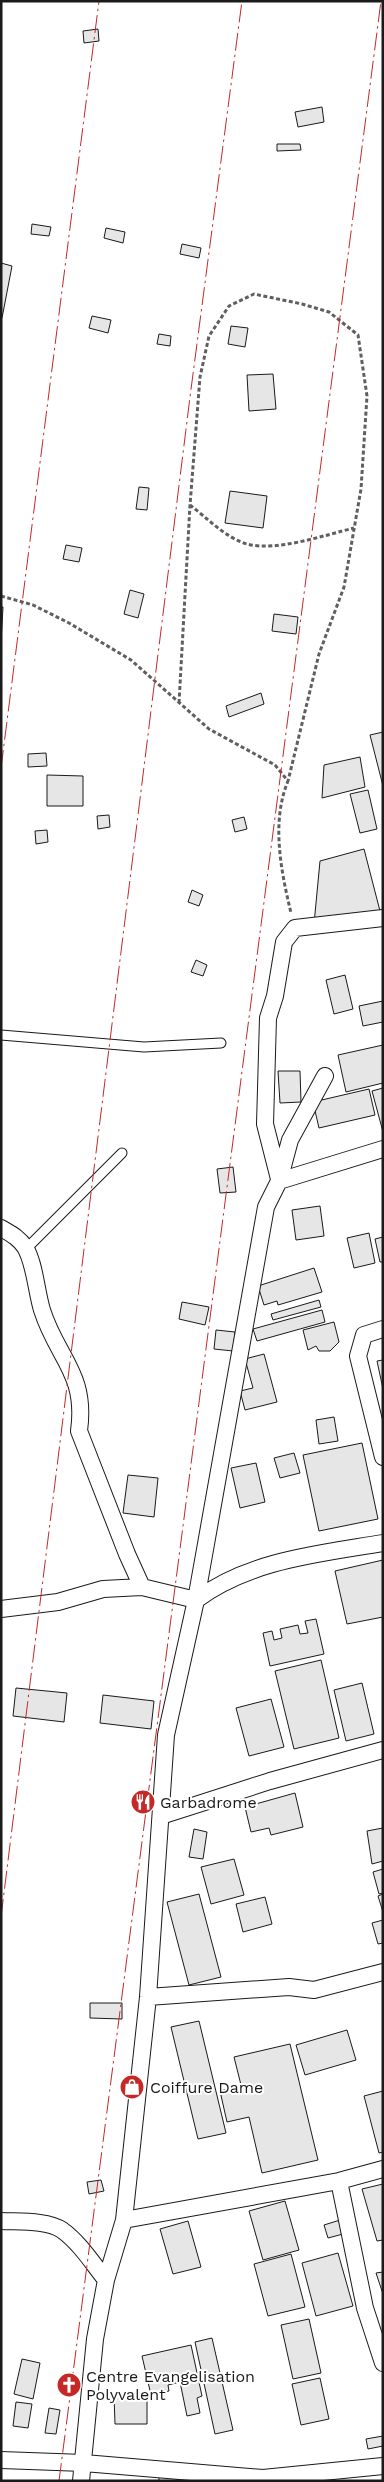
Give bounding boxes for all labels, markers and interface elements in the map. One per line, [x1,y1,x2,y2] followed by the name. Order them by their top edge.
[130,1789,156,1815] restaurant icon: Garbadrome
[160,1793,257,1812] place label: Garbadrome
[119,2074,145,2100] shop icon: Coiffure Dame
[150,2078,263,2097] place label: Coiffure Dame
[86,2367,255,2404] place label: Centre Evangelisation Polyvalent
[56,2372,82,2398] church icon: Centre Evangelisation Polyvalent

